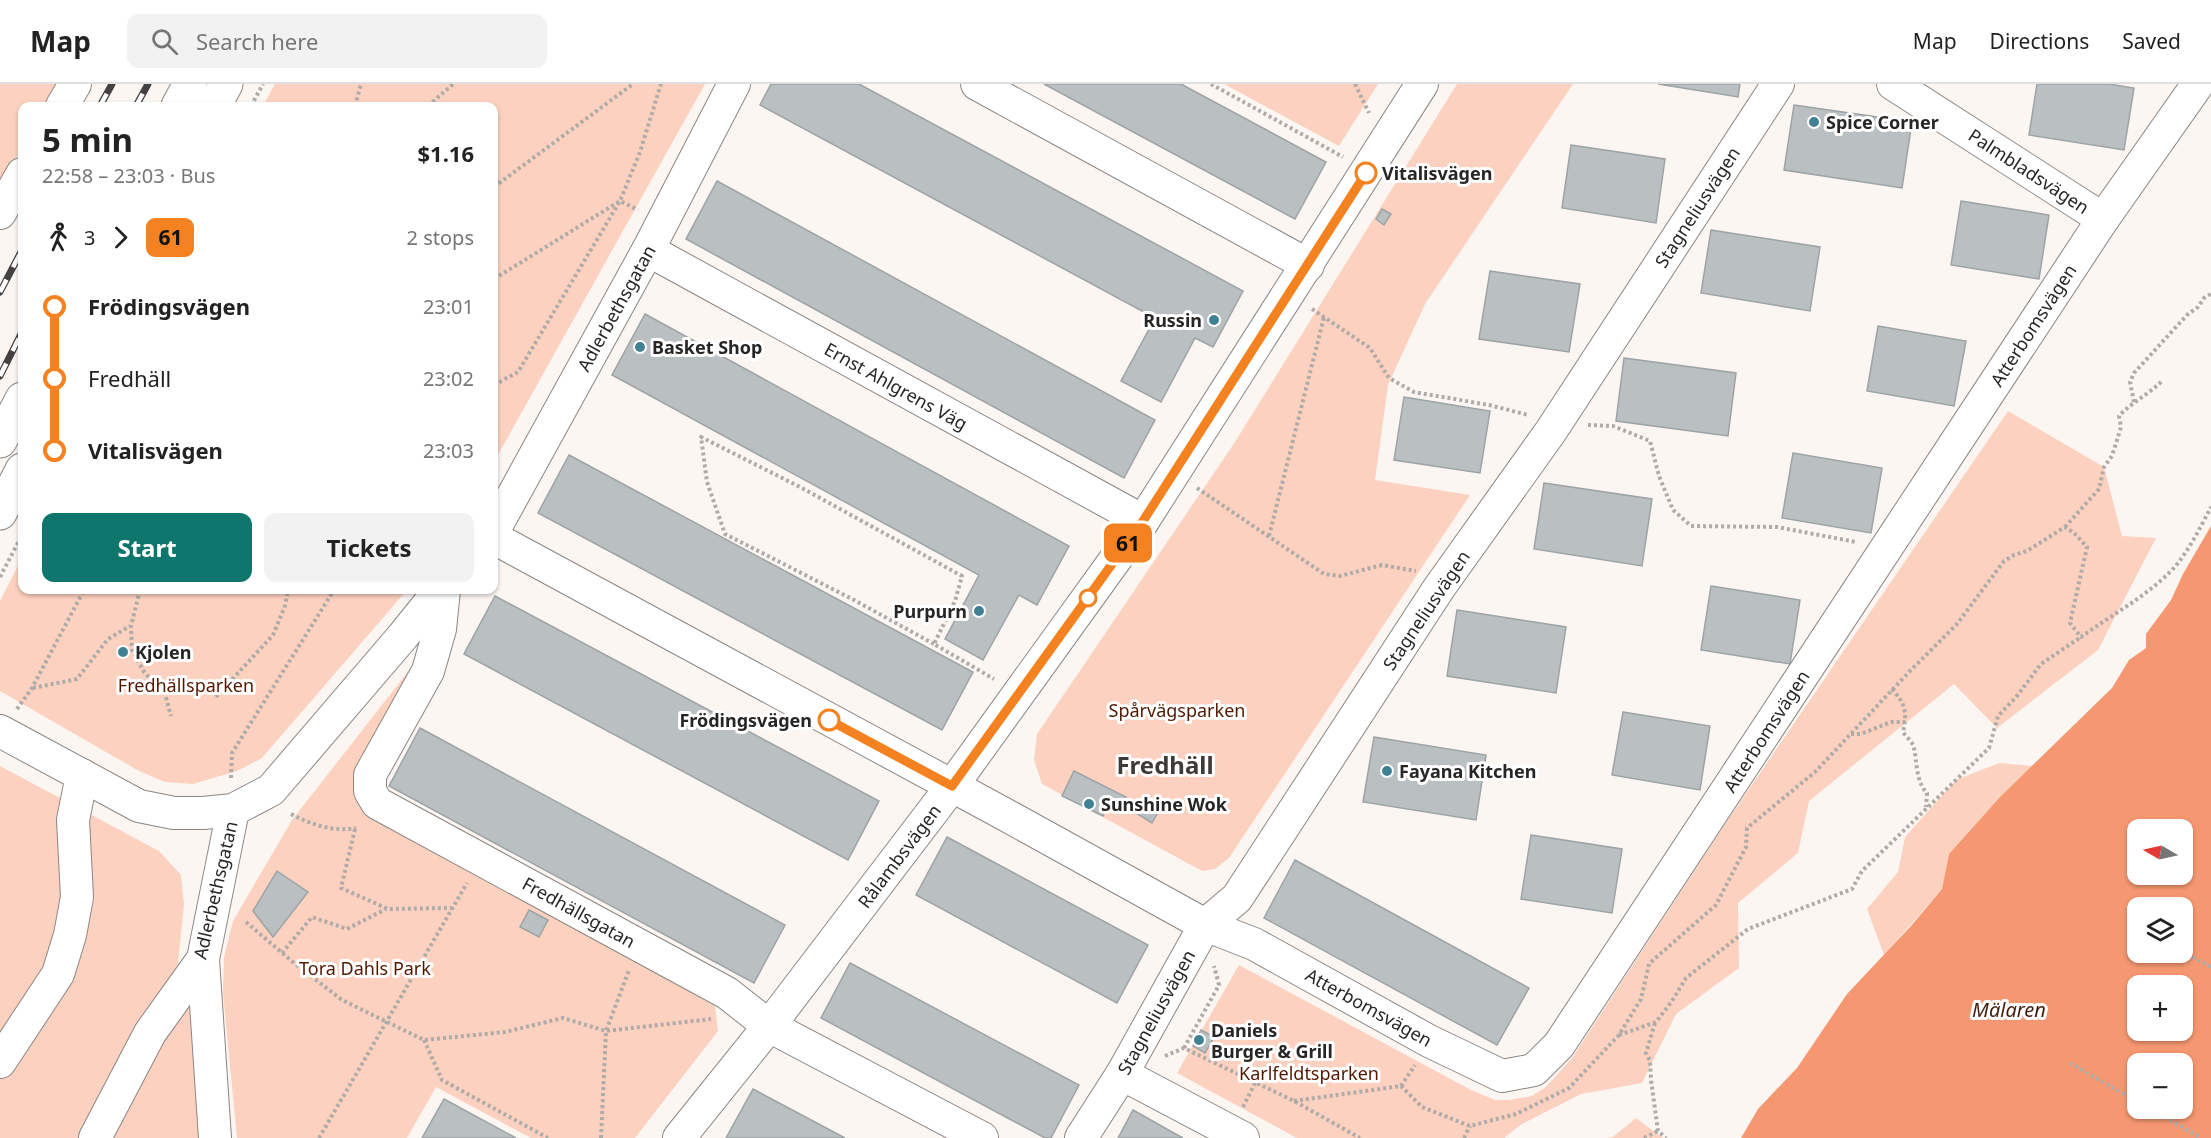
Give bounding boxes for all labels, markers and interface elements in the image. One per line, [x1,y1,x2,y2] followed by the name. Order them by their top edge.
[127,14,547,68] search box
[30,22,91,60] text: Map
[148,25,181,58] icon: search
[196,26,318,56] text: Search here
[1913,27,1957,55] text: Map
[1990,27,2089,55] text: Directions
[2122,27,2181,55] text: Saved
[1826,110,1939,134] place label: Spice Corner
[1807,115,1821,129] marker: Spice Corner
[42,117,133,162] text: 5 min
[1964,123,2094,219] street label: Palmbladsvägen
[417,138,474,168] text: $1.16
[1649,142,1745,272] street label: Stagneliusvägen
[1382,161,1492,185] place label: Vitalisvägen
[42,162,215,189] text: 22:58 – 23:03 · Bus
[1355,162,1377,184] marker: Vitalisvägen
[42,221,75,254] icon: walk
[104,221,137,254] icon: forward
[158,223,182,251] text: 61
[84,224,95,251] text: 3
[407,224,474,251] text: 2 stops
[571,240,661,376] street label: Adlerbethsgatan
[1985,259,2081,391] street label: Atterbomsvägen
[88,291,250,321] text: Frödingsvägen
[423,293,474,320] text: 23:01
[1143,308,1202,332] place label: Russin
[1207,313,1221,327] marker: Russin
[652,335,762,359] place label: Basket Shop
[820,337,972,435] street label: Ernst Ahlgrens Väg
[633,340,647,354] marker: Basket Shop
[88,363,171,393] text: Fredhäll
[423,365,474,392] text: 23:02
[88,435,223,465] text: Vitalisvägen
[423,437,474,464] text: 23:03
[42,513,252,582] button: Start
[264,513,474,582] button: Tickets
[1101,524,1155,562] line badge: 61
[1116,529,1140,557] text: 61
[1377,545,1475,675] street label: Stagneliusvägen
[1079,589,1097,607] unlabelled marker
[893,599,967,623] place label: Purpurn
[972,604,986,618] marker: Purpurn
[135,640,191,664] place label: Kjolen
[116,645,130,659] marker: Kjolen
[1718,665,1814,797] street label: Atterbomsvägen
[118,673,254,697] park label: Fredhällsparken
[1109,698,1245,722] park label: Spårvägsparken
[679,708,812,732] place label: Frödingsvägen
[818,709,840,731] marker: Frödingsvägen
[1116,748,1214,781] district label: Fredhäll
[1399,759,1536,783] place label: Fayana Kitchen
[1380,764,1394,778] marker: Fayana Kitchen
[1101,792,1228,816] place label: Sunshine Wok
[1082,797,1096,811] marker: Sunshine Wok
[852,799,946,913] street label: Rålambsvägen
[187,819,243,961] street label: Adlerbethsgatan
[2127,819,2193,885] north arrow
[2127,819,2193,1119] map controls
[518,871,640,953] street label: Fredhällsgatan
[2127,897,2193,963] button: layers
[1112,945,1200,1079] street label: Stagneliusvägen
[299,956,431,980] park label: Tora Dahls Park
[1301,962,1437,1052] street label: Atterbomsvägen
[2127,975,2193,1041] button: +
[1972,996,2046,1023] water label: Mälaren
[1211,1018,1333,1063] place label: Daniels Burger & Grill
[1192,1033,1206,1047] marker: Daniels Burger & Grill
[2127,1053,2193,1119] button: −
[1239,1061,1379,1085] park label: Karlfeldtsparken

